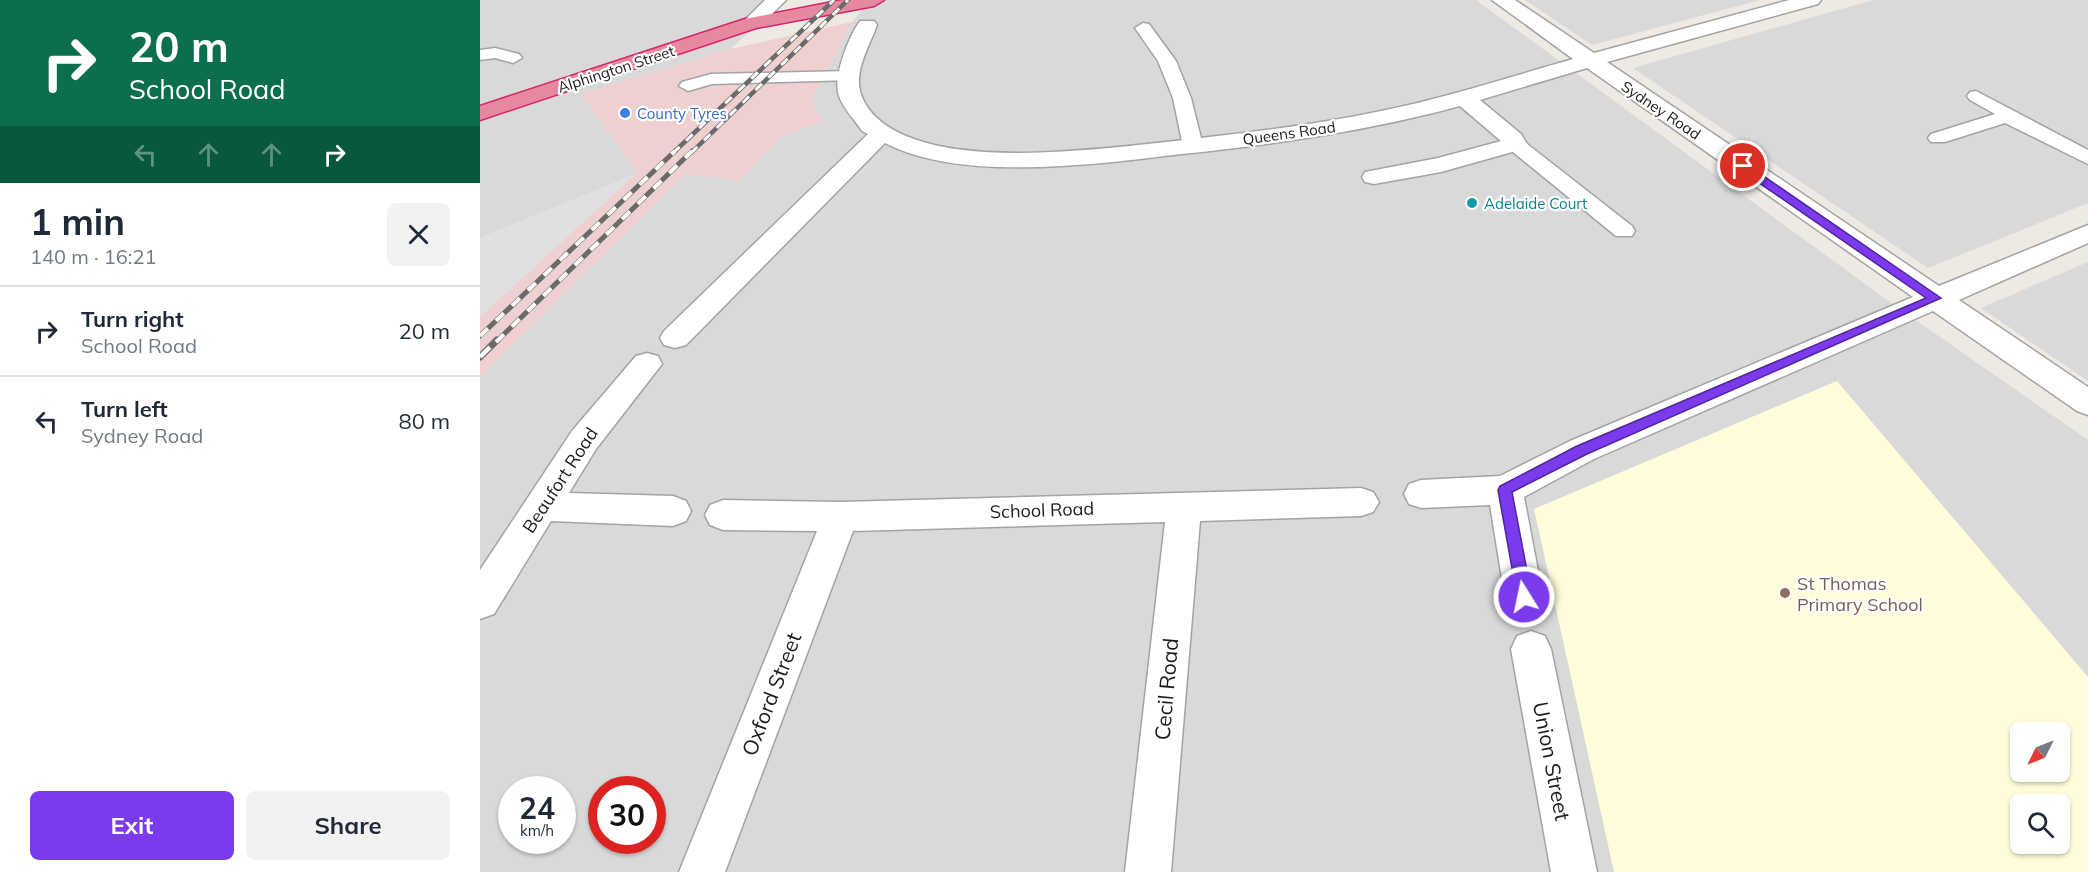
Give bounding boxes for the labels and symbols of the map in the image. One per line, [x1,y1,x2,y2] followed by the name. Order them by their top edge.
[555,41,677,97] street label: Alphington Street
[1618,77,1704,143] street label: Sydney Road
[637,104,727,123] place label: County Tyres
[618,106,632,120] marker: County Tyres
[1241,117,1337,149] street label: Queens Road
[1717,140,1768,191] pin
[1484,194,1587,213] place label: Adelaide Court
[1465,196,1479,210] marker: Adelaide Court
[517,423,603,537] street label: Beaufort Road
[989,497,1095,523] street label: School Road
[1492,565,1556,629] position arrow
[1797,572,1923,616] place label: St Thomas Primary School
[1778,586,1792,600] marker: St Thomas Primary School
[736,629,806,759] street label: Oxford Street
[1149,637,1183,741] street label: Cecil Road
[1528,699,1576,823] street label: Union Street
[2010,722,2070,782] north arrow
[588,776,666,854] speed limit sign: 30

